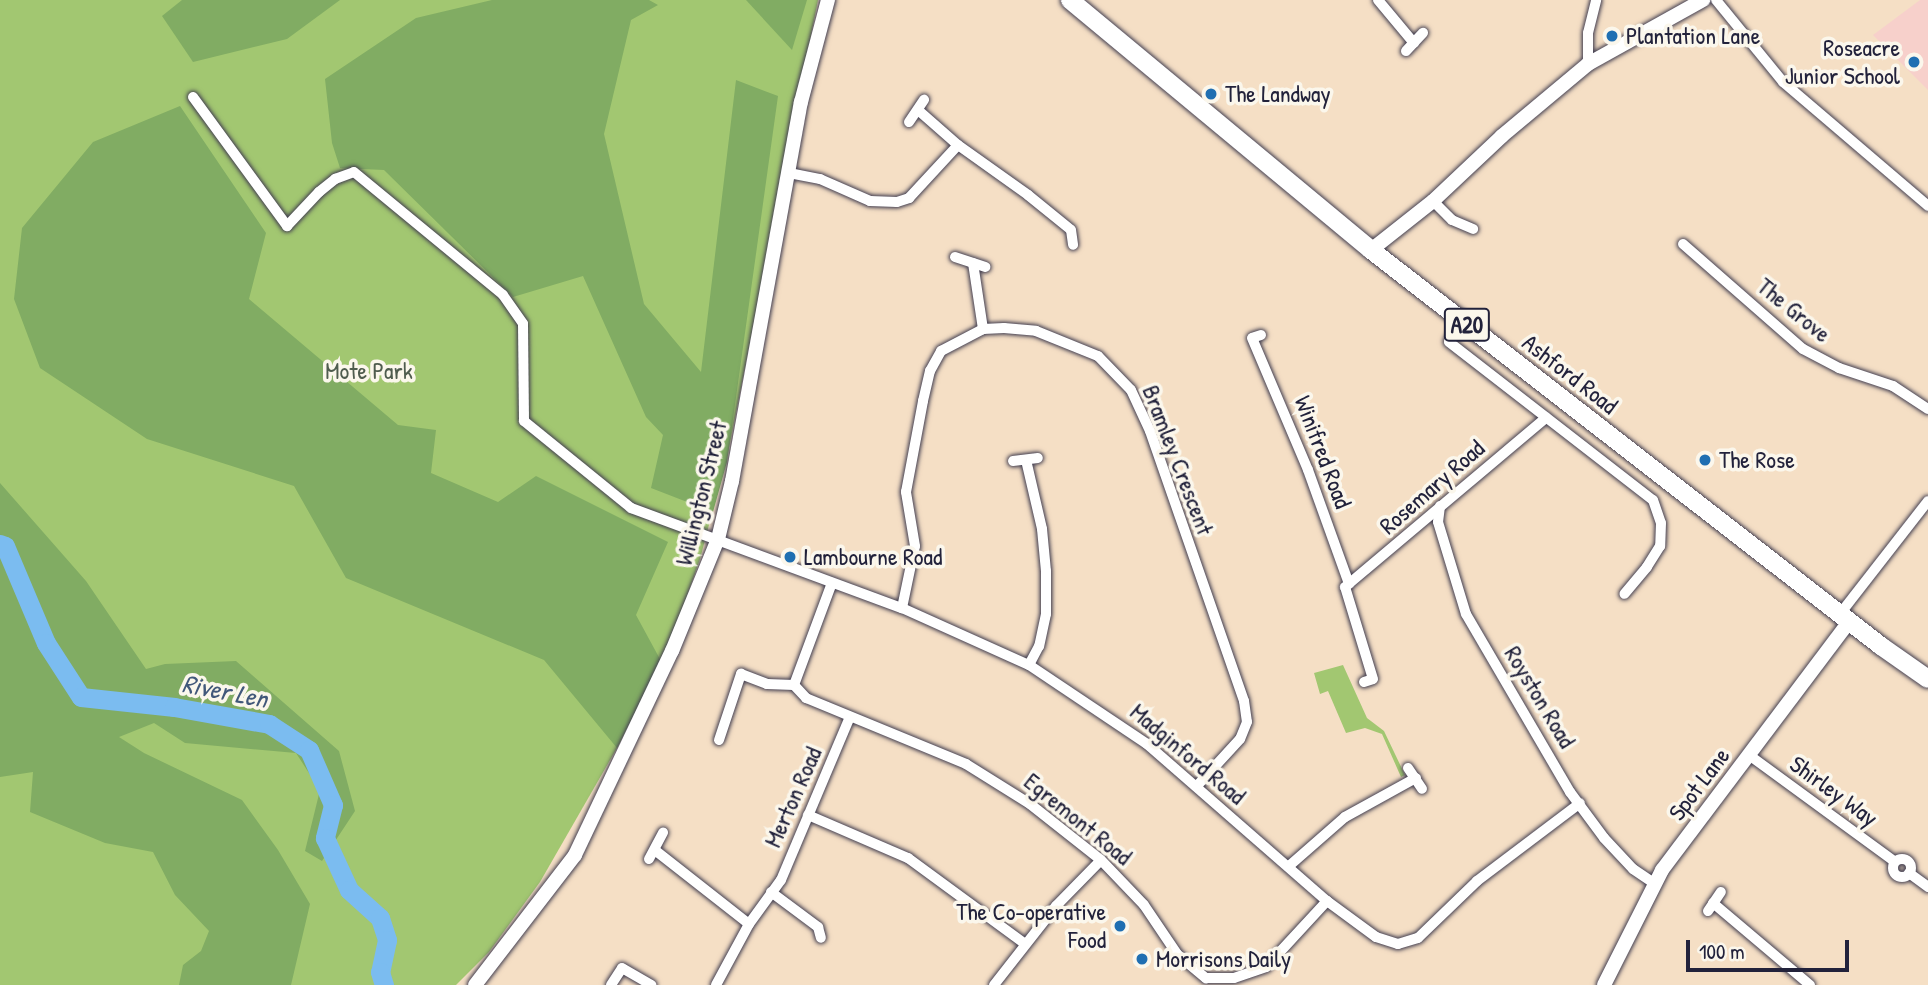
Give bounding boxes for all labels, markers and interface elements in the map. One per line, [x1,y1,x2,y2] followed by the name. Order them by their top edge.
[1626,22,1760,50] place label: Plantation Lane
[1604,28,1620,44] marker: Plantation Lane
[1785,34,1900,90] place label: Roseacre Junior School
[1906,54,1922,70] marker: Roseacre Junior School
[1225,80,1331,108] place label: The Landway
[1203,86,1219,102] marker: The Landway
[1752,272,1836,348] street label: The Grove
[1442,306,1492,344] road number: A20
[1517,328,1623,420] street label: Ashford Road
[325,357,413,385] park label: Mote Park
[1136,381,1220,539] street label: Bramley Crescent
[1288,392,1358,512] street label: Winifred Road
[669,418,733,568] street label: Willington Street
[1374,434,1490,540] street label: Rosemary Road
[1719,446,1795,474] place label: The Rose
[1697,452,1713,468] marker: The Rose
[804,543,942,571] place label: Lambourne Road
[782,549,798,565] marker: Lambourne Road
[1498,641,1582,753] street label: Royston Road
[180,667,270,715] water label: River Len
[1124,697,1252,811] street label: Madginford Road
[758,742,828,852] street label: Merton Road
[1662,742,1736,826] street label: Spot Lane
[1784,749,1884,833] street label: Shirley Way
[1018,767,1138,871] street label: Egremont Road
[956,898,1106,954] place label: The Co-operative Food
[1112,918,1128,934] marker: The Co-operative Food
[1690,926,1853,970] scale bar
[1699,937,1745,966] text: 100 m
[1156,945,1291,973] place label: Morrisons Daily
[1134,951,1150,967] marker: Morrisons Daily

